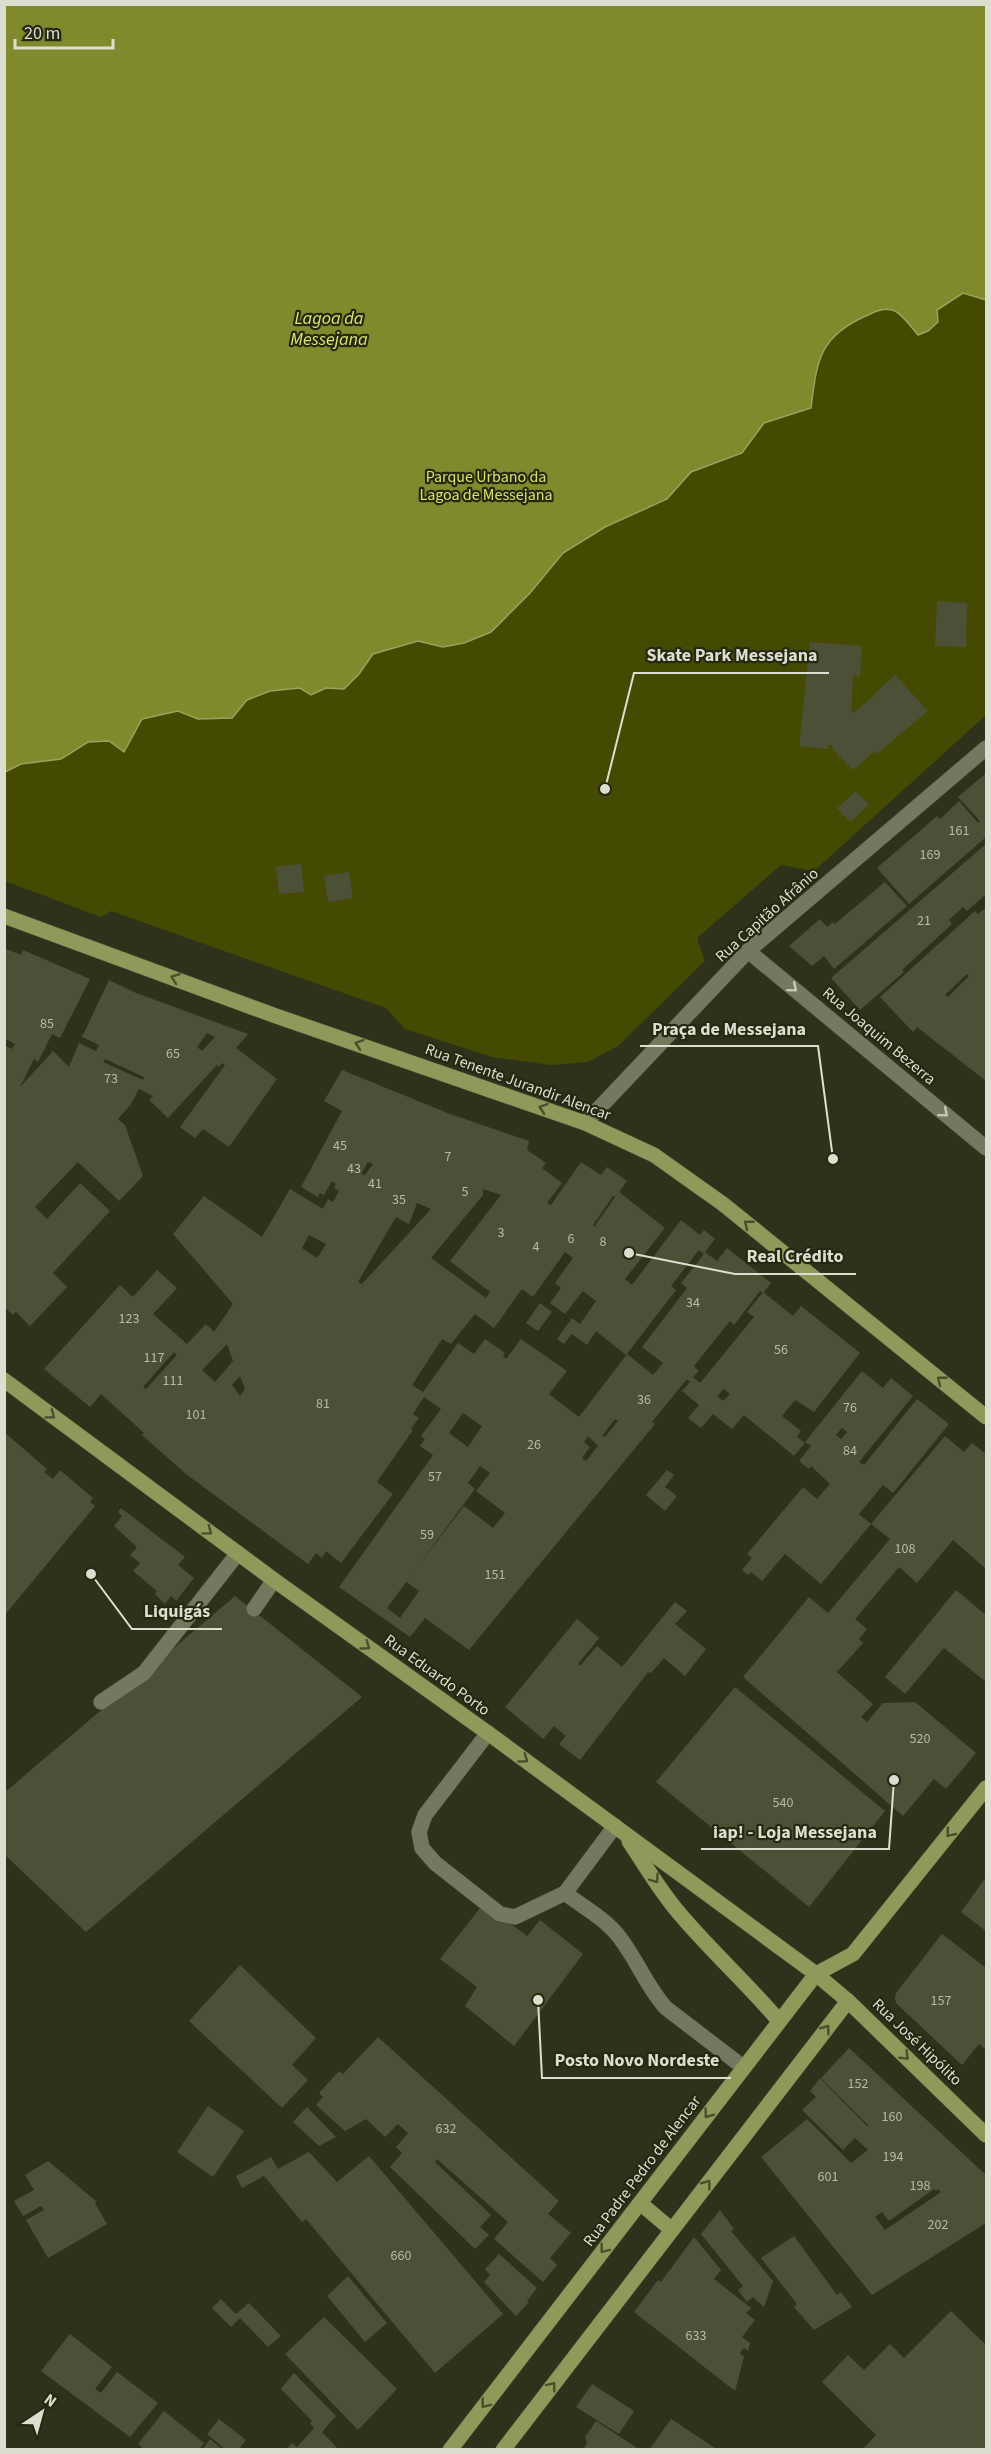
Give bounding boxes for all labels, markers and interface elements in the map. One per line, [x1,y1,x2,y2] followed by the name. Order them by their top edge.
[15,12,112,50] scale bar
[24,21,60,46] text: 20 m
[290,306,368,352] water label: Lagoa da Messejana
[419,466,553,506] park label: Parque Urbano da Lagoa de Messejana
[634,637,829,673] callout: Skate Park Messejana
[646,643,818,668] text: Skate Park Messejana
[949,821,969,841] house number: 161
[920,845,940,865] house number: 169
[711,863,823,967] street label: Rua Capitão Afrânio
[917,911,931,931] house number: 21
[170,973,181,986] one-way arrow
[787,981,798,992] one-way arrow
[818,982,940,1090] street label: Rua Joaquim Bezerra
[640,1010,818,1046] callout: Praça de Messejana
[40,1014,54,1034] house number: 85
[652,1017,806,1042] text: Praça de Messejana
[422,1038,614,1126] street label: Rua Tenente Jurandir Alencar
[354,1039,365,1052] one-way arrow
[166,1044,180,1064] house number: 65
[104,1069,118,1089] house number: 73
[538,1103,549,1116] one-way arrow
[937,1105,948,1116] one-way arrow
[333,1136,347,1156] house number: 45
[445,1147,452,1167] house number: 7
[347,1159,361,1179] house number: 43
[368,1174,382,1194] house number: 41
[462,1182,469,1202] house number: 5
[392,1190,406,1210] house number: 35
[743,1220,754,1231] one-way arrow
[498,1223,505,1243] house number: 3
[568,1229,575,1249] house number: 6
[600,1232,607,1252] house number: 8
[533,1237,540,1257] house number: 4
[735,1238,856,1274] callout: Real Crédito
[747,1244,843,1269] text: Real Crédito
[686,1293,700,1313] house number: 34
[119,1309,139,1329] house number: 123
[774,1340,788,1360] house number: 56
[144,1348,164,1368] house number: 117
[163,1371,183,1391] house number: 111
[937,1376,948,1387] one-way arrow
[637,1390,651,1410] house number: 36
[316,1394,330,1414] house number: 81
[843,1398,857,1418] house number: 76
[186,1405,206,1425] house number: 101
[45,1407,56,1418] one-way arrow
[527,1435,541,1455] house number: 26
[843,1441,857,1461] house number: 84
[428,1467,442,1487] house number: 57
[201,1524,212,1535] one-way arrow
[420,1525,434,1545] house number: 59
[895,1539,915,1559] house number: 108
[485,1565,505,1585] house number: 151
[132,1593,222,1629] callout: Liquigás
[144,1599,210,1624] text: Liquigás
[380,1629,494,1721] street label: Rua Eduardo Porto
[359,1638,370,1649] one-way arrow
[910,1729,930,1749] house number: 520
[518,1752,529,1763] one-way arrow
[773,1793,793,1813] house number: 540
[701,1813,889,1849] callout: iap! - Loja Messejana
[713,1820,877,1845] text: iap! - Loja Messejana
[946,1827,957,1838] one-way arrow
[648,1873,659,1884] one-way arrow
[931,1991,951,2011] house number: 157
[867,1993,967,2091] street label: Rua José Hipólito
[818,2025,829,2036] one-way arrow
[542,2042,731,2078] callout: Posto Novo Nordeste
[555,2048,719,2073] text: Posto Novo Nordeste
[898,2049,909,2060] one-way arrow
[848,2074,868,2094] house number: 152
[578,2091,706,2251] street label: Rua Padre Pedro de Alencar
[704,2107,715,2118] one-way arrow
[882,2107,902,2127] house number: 160
[436,2119,456,2139] house number: 632
[883,2147,903,2167] house number: 194
[818,2167,838,2187] house number: 601
[910,2176,930,2196] house number: 198
[700,2180,711,2191] one-way arrow
[928,2215,948,2235] house number: 202
[601,2243,612,2254] one-way arrow
[391,2246,411,2266] house number: 660
[686,2326,706,2346] house number: 633
[12,2382,72,2442] north arrow
[544,2382,555,2393] one-way arrow
[39,2389,61,2413] text: N
[482,2397,493,2408] one-way arrow

